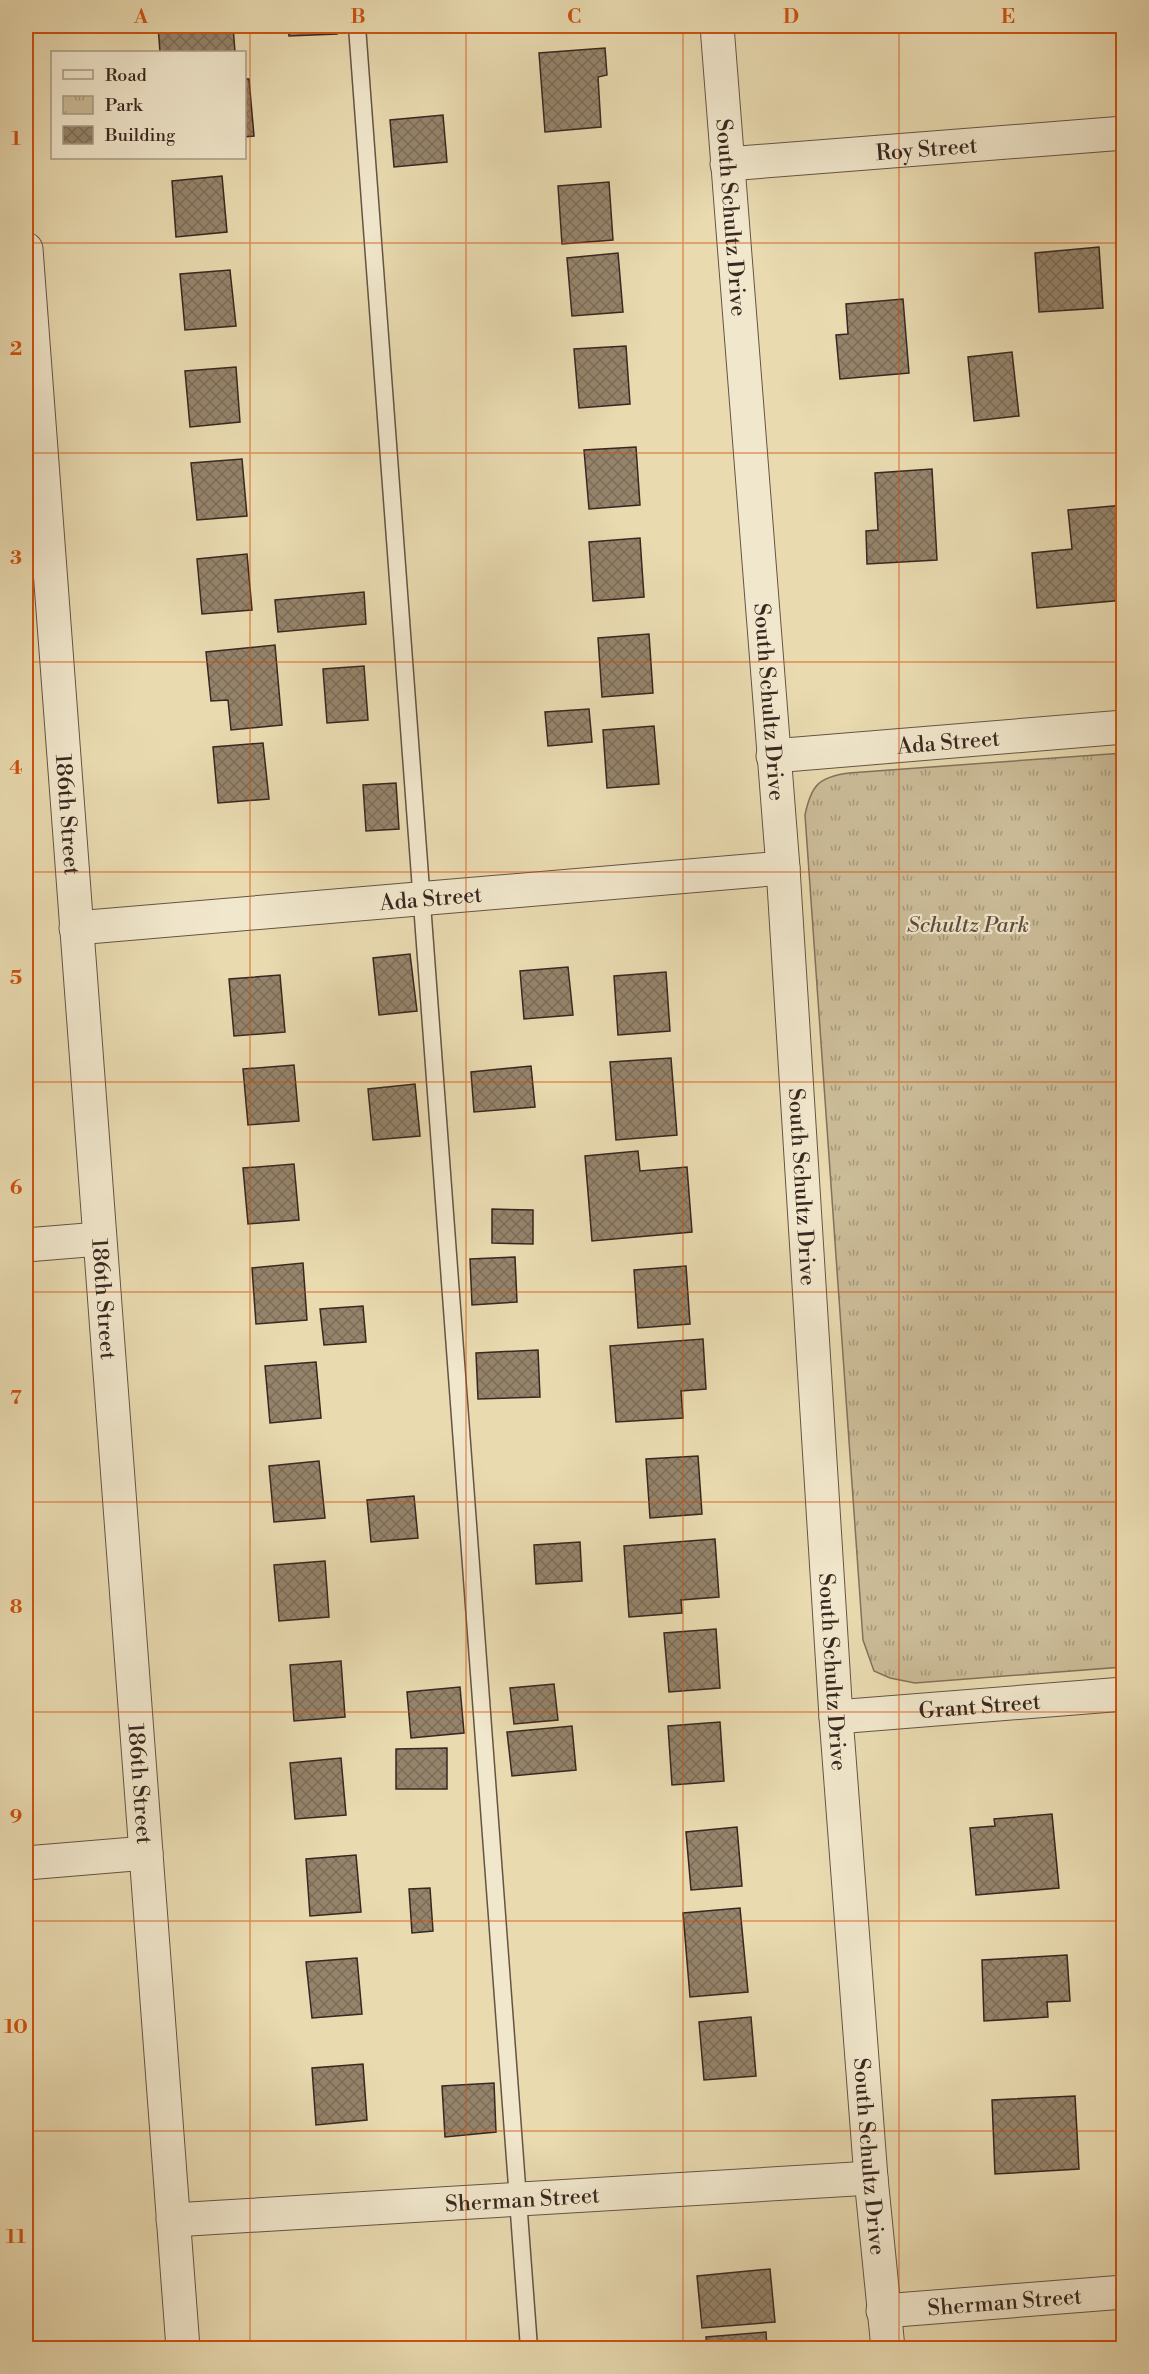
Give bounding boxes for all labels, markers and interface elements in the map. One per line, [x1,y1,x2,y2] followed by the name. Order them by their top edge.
[133,5,149,30] text: A
[350,5,366,30] text: B
[567,5,581,30] text: C
[783,5,799,30] text: D
[1001,5,1015,30] text: E
[51,51,246,159] legend
[105,64,148,87] text: Road
[105,94,144,117] text: Park
[709,118,752,317] street label: South Schultz Drive
[104,124,176,147] text: Building
[11,127,21,152] text: 1
[875,132,979,167] street label: Roy Street
[10,337,22,362] text: 2
[10,546,22,571] text: 3
[747,602,790,802] street label: South Schultz Drive
[895,725,1001,761] street label: Ada Street
[49,753,85,876] street label: 186th Street
[9,756,23,781] text: 4
[378,882,483,917] street label: Ada Street
[907,912,1029,939] park label: Schultz Park
[10,966,22,991] text: 5
[782,1087,821,1287] street label: South Schultz Drive
[10,1176,23,1201] text: 6
[85,1238,121,1361] street label: 186th Street
[10,1386,22,1411] text: 7
[812,1572,852,1772] street label: South Schultz Drive
[10,1595,23,1620] text: 8
[918,1689,1042,1725] street label: Grant Street
[121,1722,157,1846] street label: 186th Street
[10,1805,22,1830] text: 9
[4,2015,28,2040] text: 10
[847,2057,891,2257] street label: South Schultz Drive
[444,2182,601,2219] street label: Sherman Street
[6,2225,26,2250] text: 11
[927,2283,1083,2322] street label: Sherman Street

